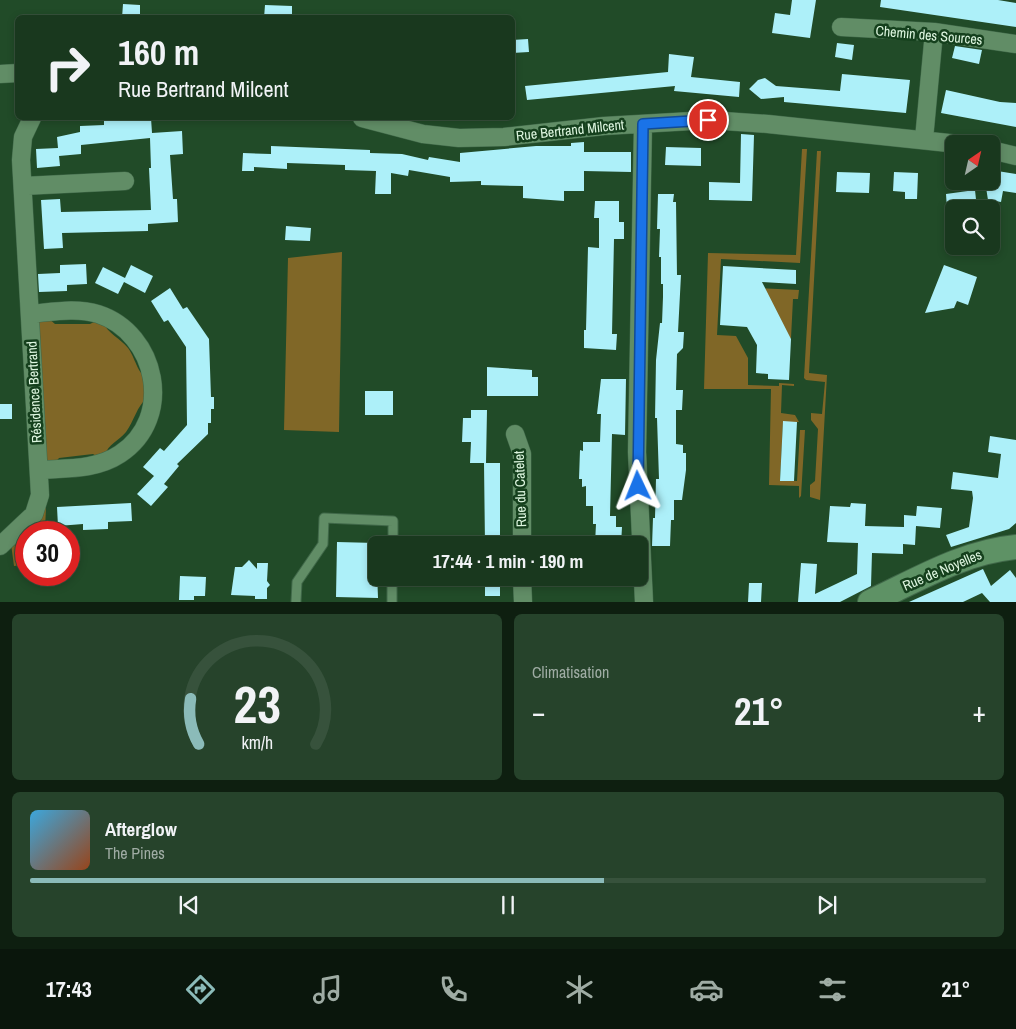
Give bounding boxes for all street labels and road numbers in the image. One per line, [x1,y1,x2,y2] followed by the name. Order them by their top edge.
[875,21,983,49] street label: Chemin des Sources
[515,115,625,145] street label: Rue Bertrand Milcent
[22,341,46,443] street label: Résidence Bertrand
[510,450,530,528] street label: Rue du Catelet
[900,545,985,595] street label: Rue de Noyelles

